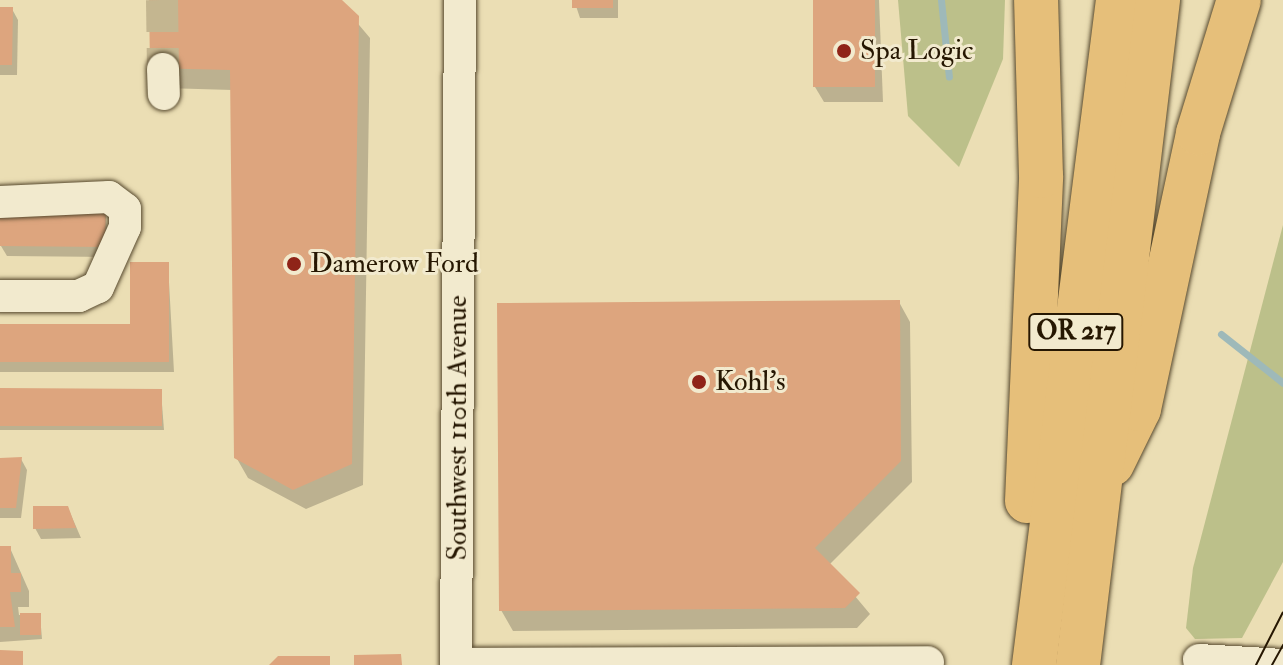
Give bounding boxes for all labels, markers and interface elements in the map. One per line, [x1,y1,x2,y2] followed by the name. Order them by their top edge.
[860,34,973,68] place label: Spa Logic
[835,42,853,60] marker: Spa Logic
[310,247,479,281] place label: Damerow Ford
[285,255,303,273] marker: Damerow Ford
[441,295,475,561] street label: Southwest 110th Avenue
[1028,310,1124,354] road number: OR 217
[715,365,786,399] place label: Kohl's
[690,373,708,391] marker: Kohl's

